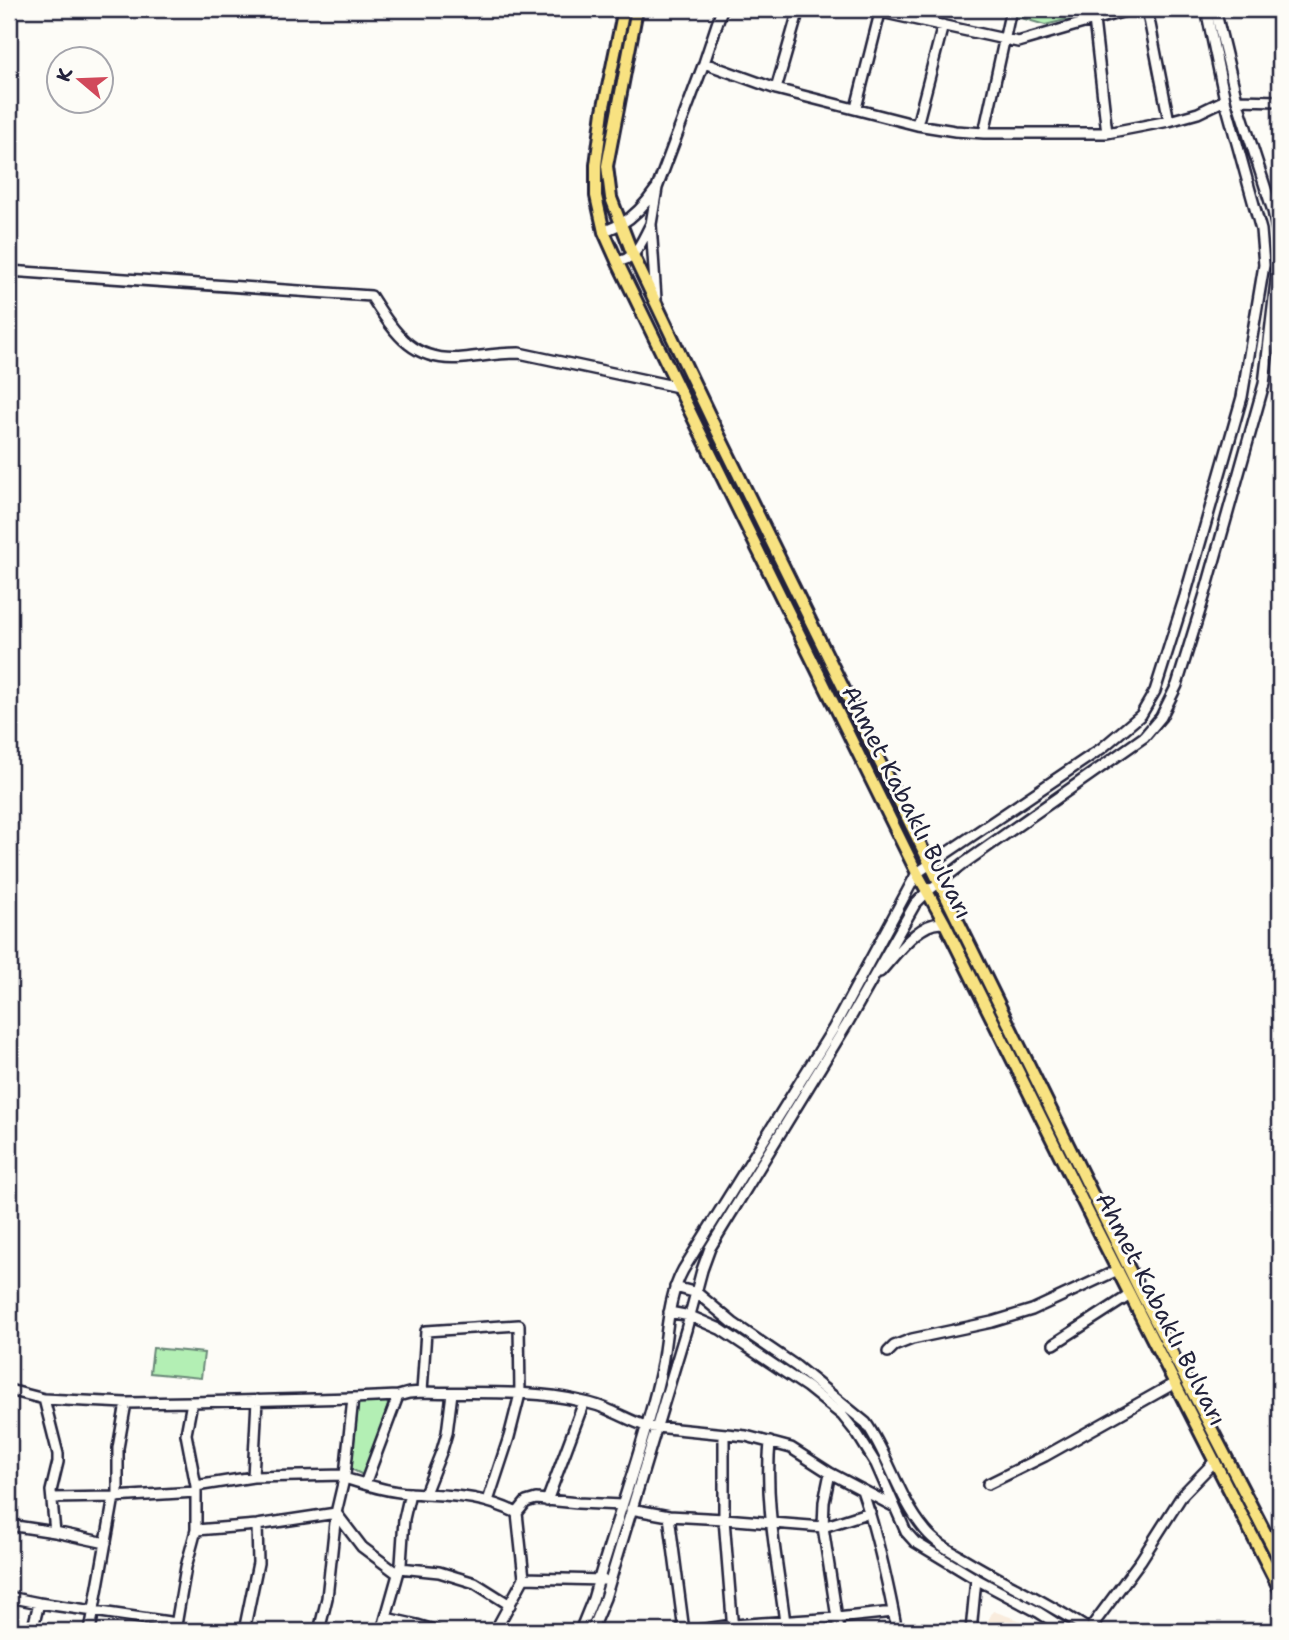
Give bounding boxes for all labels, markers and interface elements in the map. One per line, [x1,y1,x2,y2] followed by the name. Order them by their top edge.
[46,46,116,116] north arrow
[50,64,78,85] text: K
[834,680,980,924] street label: Ahmet Kabaklı Bulvarı
[1088,1187,1234,1431] street label: Ahmet Kabaklı Bulvarı

